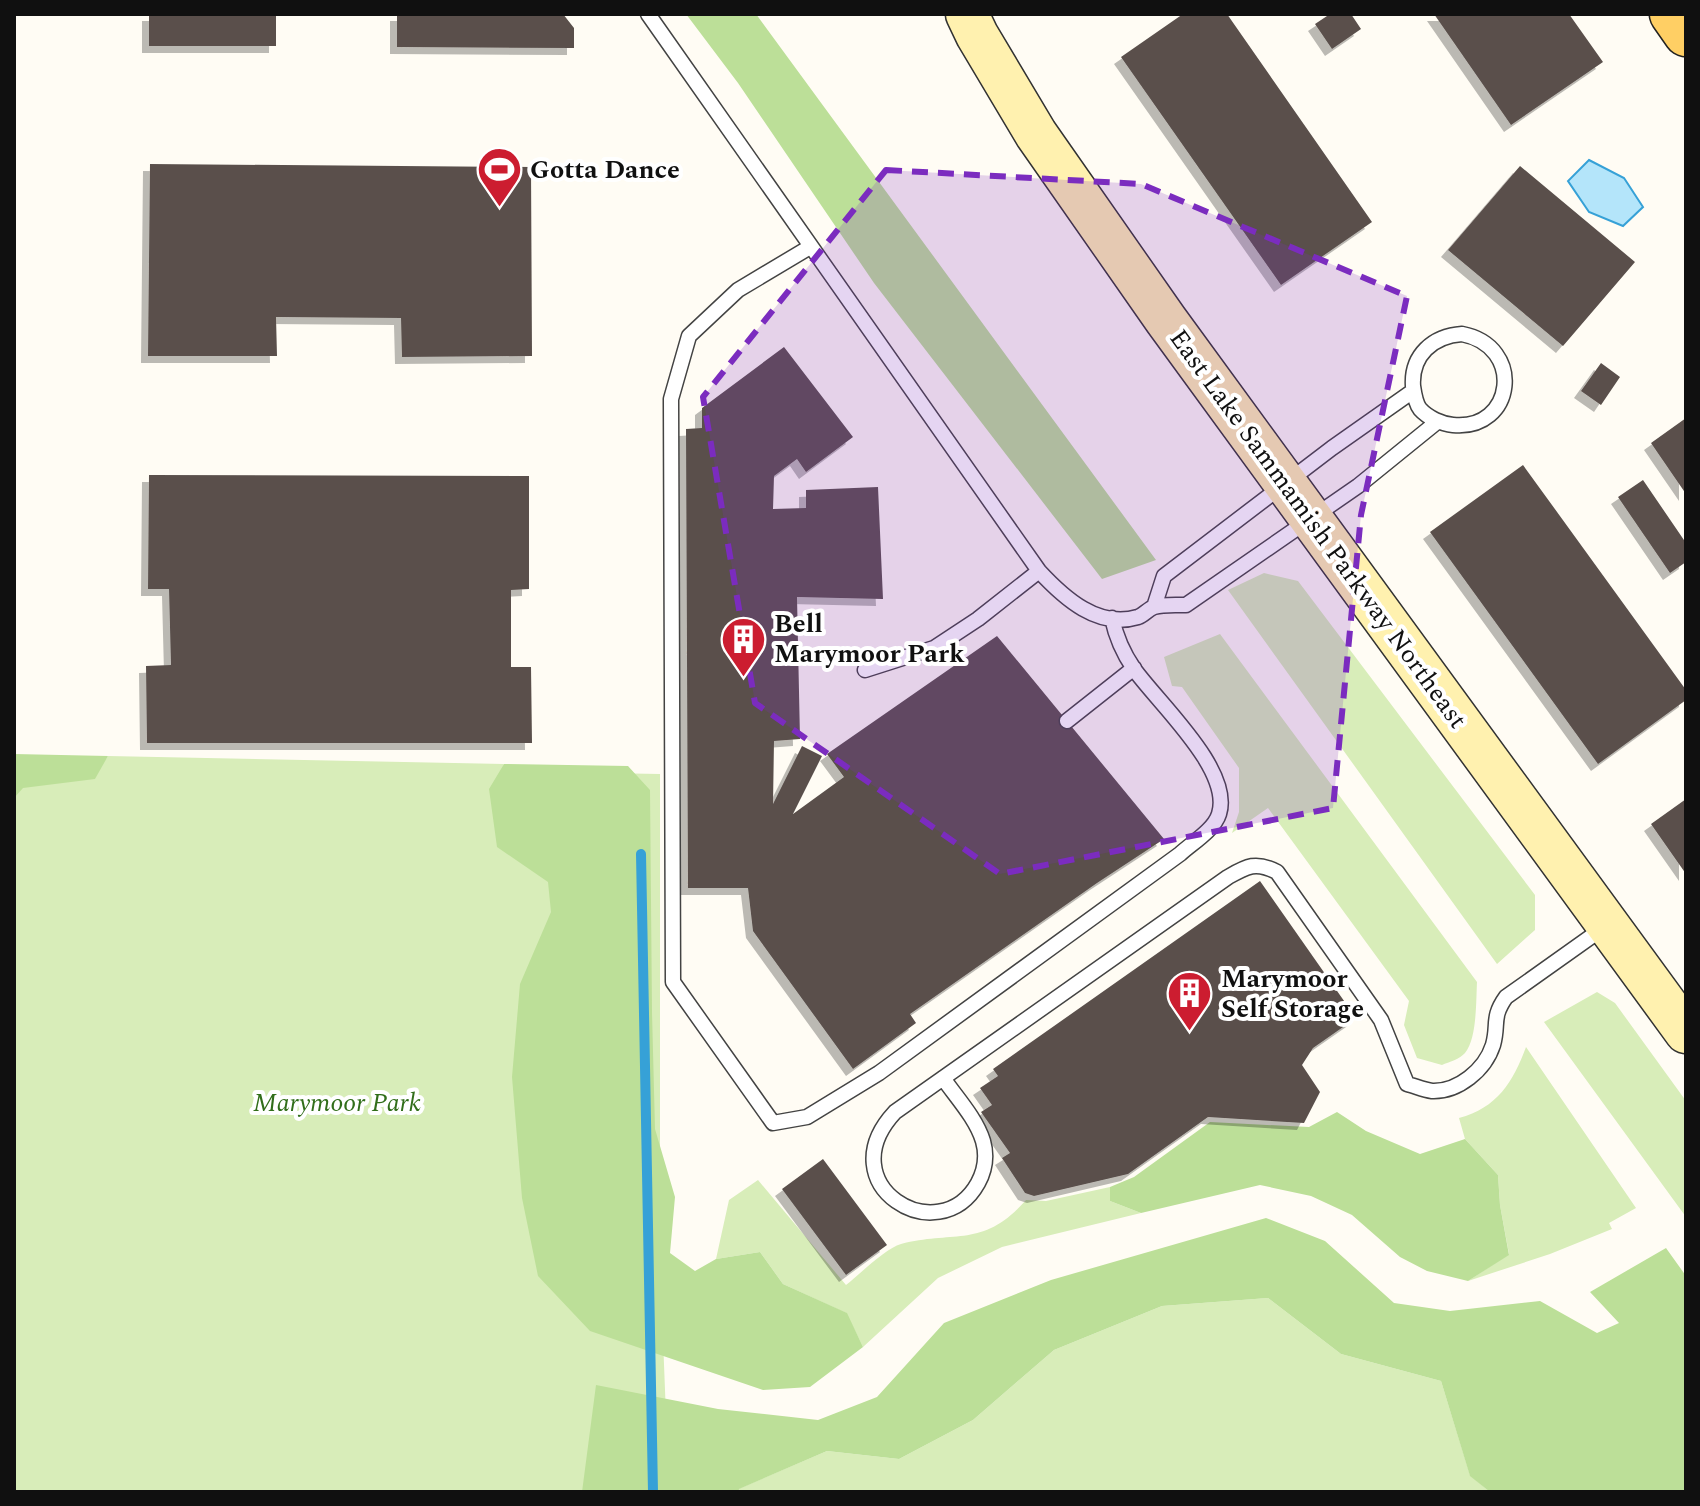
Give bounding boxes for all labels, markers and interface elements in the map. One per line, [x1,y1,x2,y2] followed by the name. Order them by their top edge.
[475,146,523,209] sports icon: Gotta Dance
[530,150,680,190] place label: Gotta Dance
[1159,321,1477,737] street label: East Lake Sammamish Parkway Northeast
[774,604,965,674] place label: Bell Marymoor Park
[719,615,767,678] building icon: Bell Marymoor Park
[1221,959,1364,1029] place label: Marymoor Self Storage
[1166,970,1214,1033] building icon: Marymoor Self Storage
[253,1083,421,1123] park label: Marymoor Park

